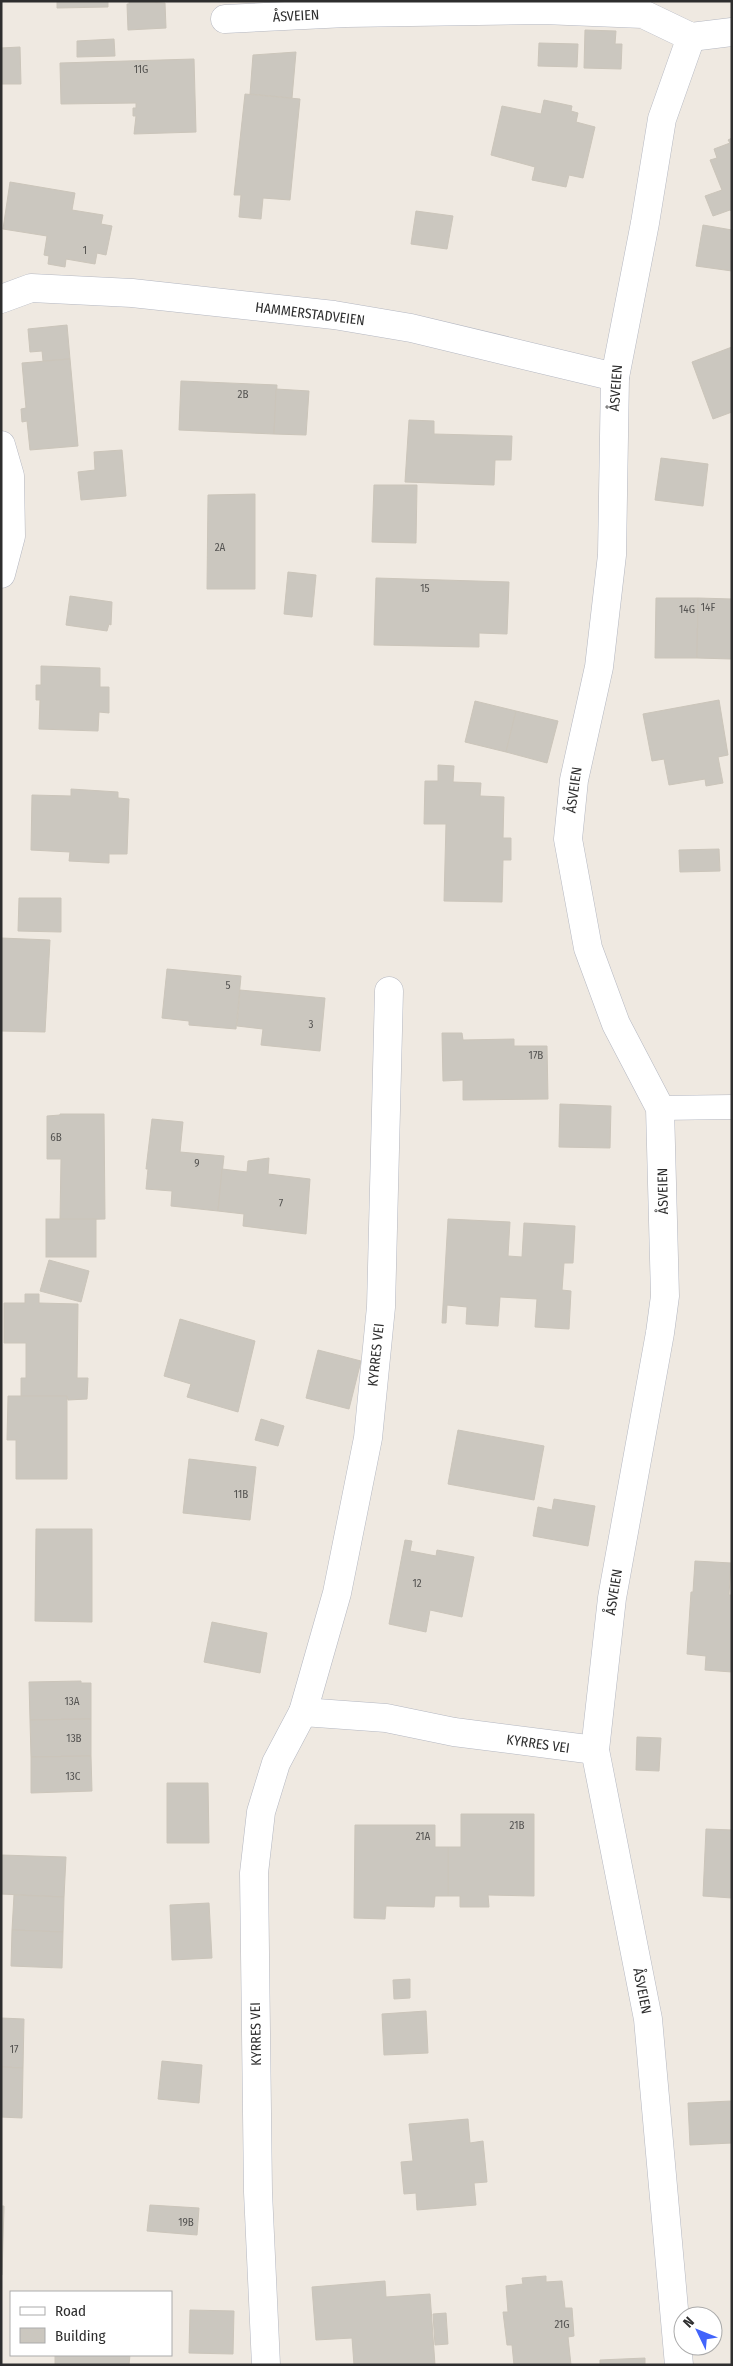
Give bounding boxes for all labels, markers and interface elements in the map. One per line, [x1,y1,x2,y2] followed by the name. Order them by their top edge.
[272,5,320,26] street label: ÅSVEIEN
[134,63,148,76] house number: 11G
[83,244,87,257] house number: 1
[254,299,366,329] street label: HAMMERSTADVEIEN
[605,364,626,412] street label: ÅSVEIEN
[238,388,248,401] house number: 2B
[215,541,226,554] house number: 2A
[420,582,430,595] house number: 15
[701,601,715,614] house number: 14F
[679,603,695,616] house number: 14G
[561,766,586,814] street label: ÅSVEIEN
[225,979,231,992] house number: 5
[309,1018,314,1031] house number: 3
[529,1049,543,1062] house number: 17B
[50,1131,62,1144] house number: 6B
[194,1157,200,1170] house number: 9
[653,1168,672,1214] street label: ÅSVEIEN
[279,1197,284,1210] house number: 7
[364,1322,388,1388] street label: KYRRES VEI
[234,1488,248,1501] house number: 11B
[601,1568,626,1616] street label: ÅSVEIEN
[412,1577,422,1590] house number: 12
[64,1695,80,1708] house number: 13A
[505,1731,571,1757] street label: KYRRES VEI
[66,1732,82,1745] house number: 13B
[66,1770,81,1783] house number: 13C
[510,1819,524,1832] house number: 21B
[416,1830,431,1843] house number: 21A
[629,1966,656,2015] street label: ÅSVEIEN
[247,2002,265,2066] street label: KYRRES VEI
[10,2043,19,2056] house number: 17
[178,2216,194,2229] house number: 19B
[10,2291,172,2356] legend
[55,2302,86,2320] text: Road
[673,2306,723,2356] north arrow
[680,2314,698,2331] text: N
[554,2318,570,2331] house number: 21G
[55,2327,106,2345] text: Building

